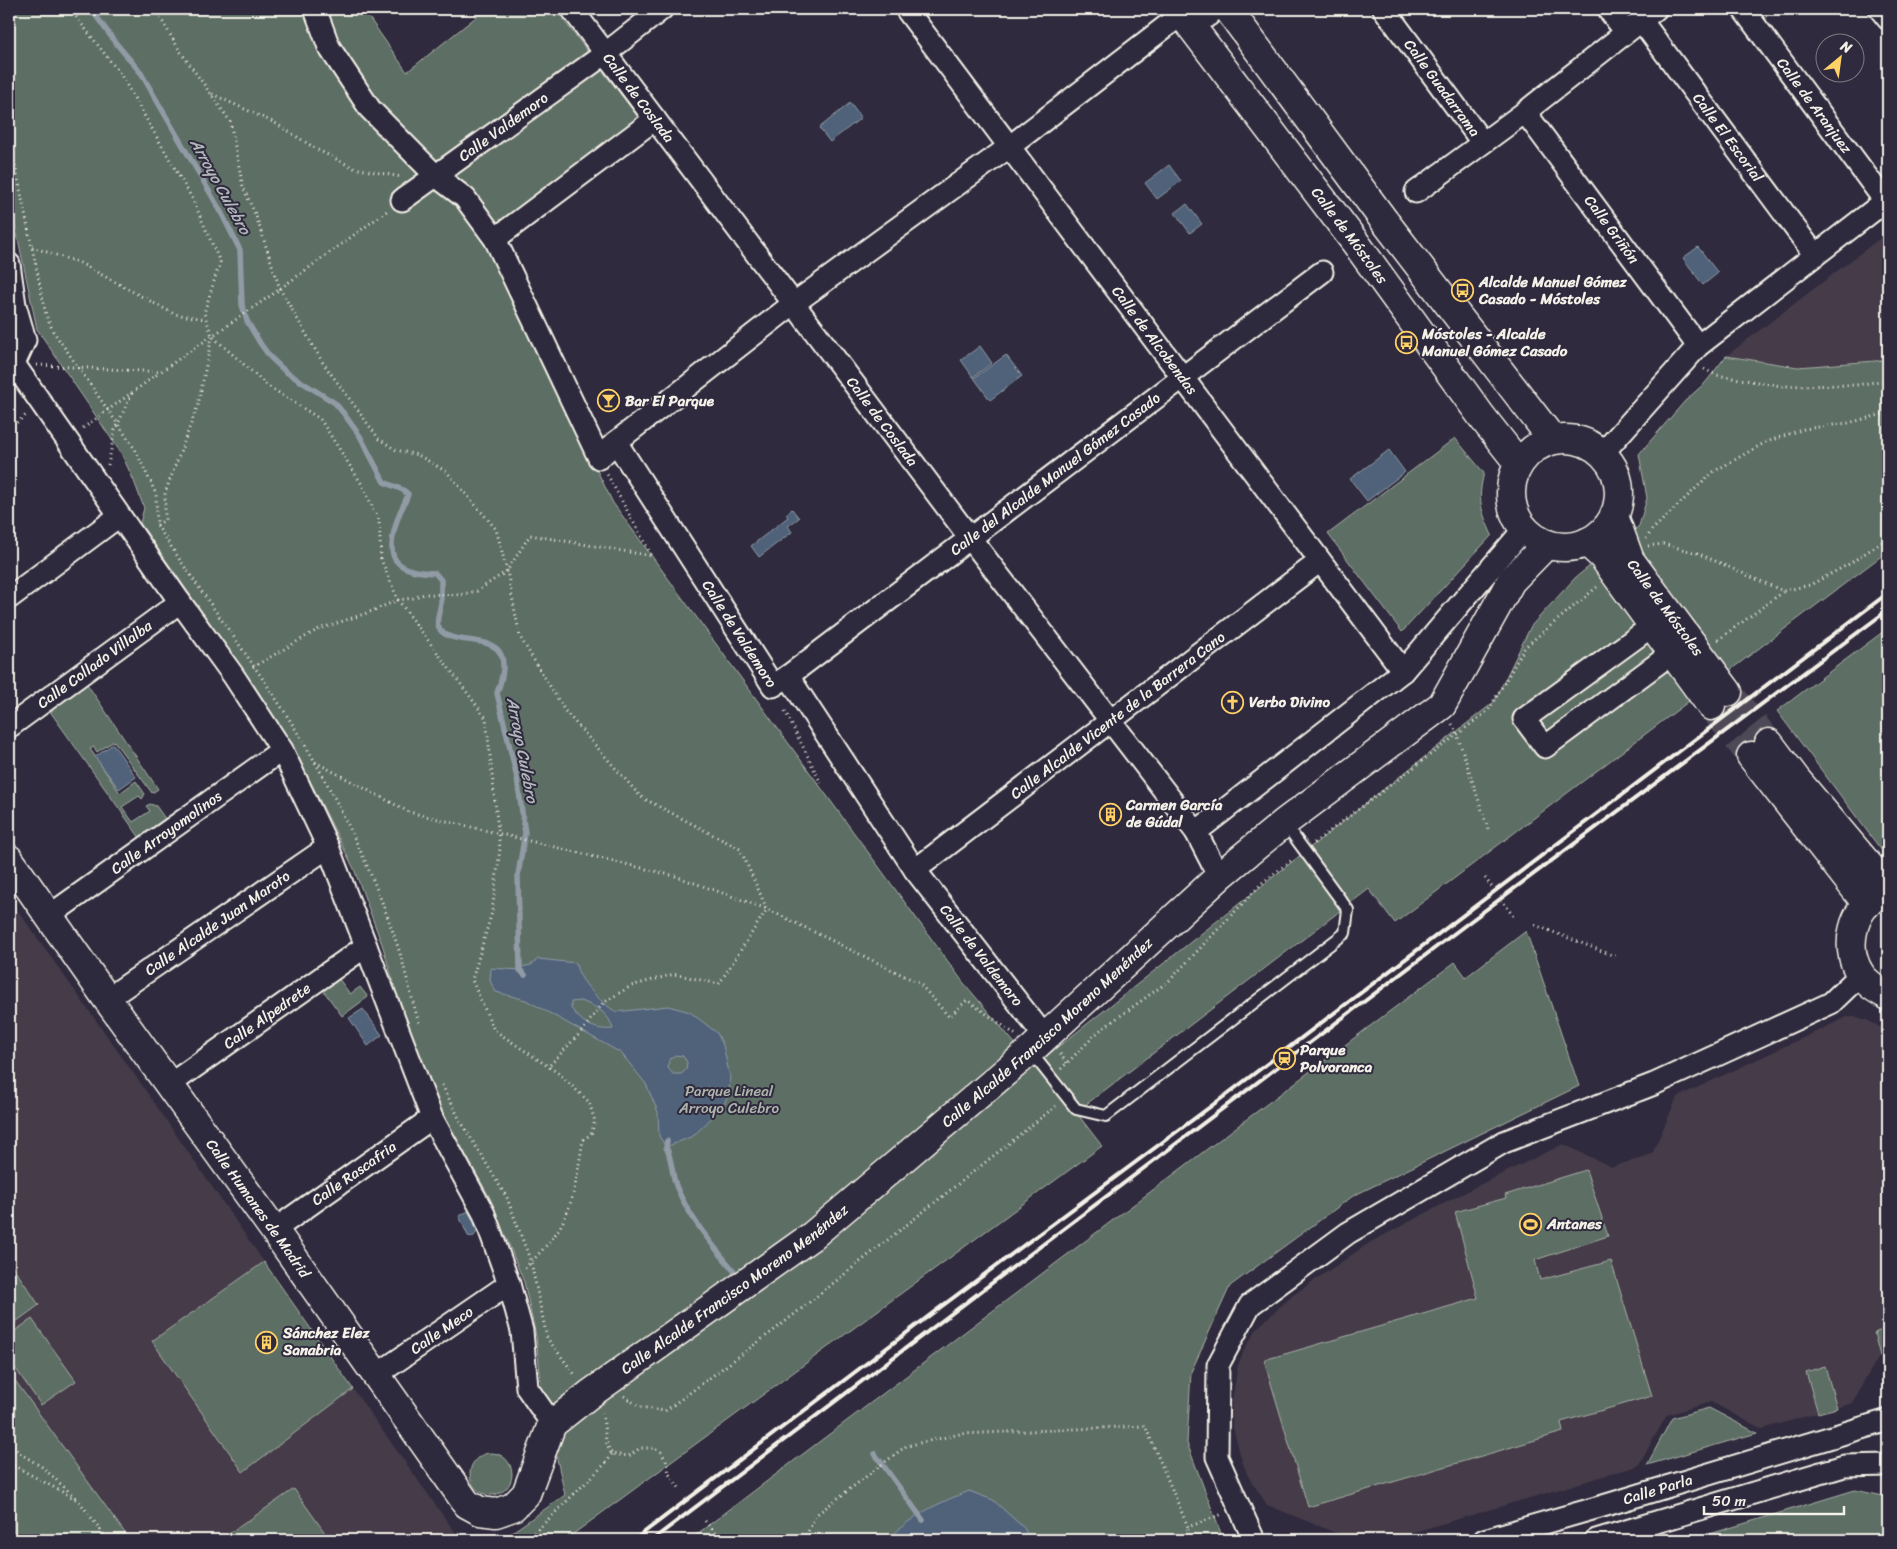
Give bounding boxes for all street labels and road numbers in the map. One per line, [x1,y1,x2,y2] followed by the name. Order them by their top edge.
[1397,33,1487,143] street label: Calle Guadarrama
[596,47,682,149] street label: Calle de Coslada
[1770,52,1859,160] street label: Calle de Aranjuez
[453,85,555,169] street label: Calle Valdemoro
[1686,87,1770,188] street label: Calle El Escorial
[1304,181,1395,290] street label: Calle de Móstoles
[1577,189,1646,270] street label: Calle Griñón
[1105,280,1205,401] street label: Calle de Alcobendas
[840,371,925,472] street label: Calle de Coslada
[944,385,1167,562] street label: Calle del Alcalde Manuel Gómez Casado
[1620,553,1710,662] street label: Calle de Móstoles
[695,575,784,693] street label: Calle de Valdemoro
[31,613,158,716] street label: Calle Collado Villalba
[1004,624,1231,806] street label: Calle Alcalde Vicente de la Barrera Cano
[105,783,228,881] street label: Calle Arroyomolinos
[139,863,296,983] street label: Calle Alcalde Juan Maroto
[933,898,1030,1013] street label: Calle de Valdemoro
[935,930,1160,1134] street label: Calle Alcalde Francisco Moreno Menéndez
[218,976,317,1056] street label: Calle Alpedrete
[199,1133,318,1284] street label: Calle Humanes de Madrid
[306,1134,402,1213] street label: Calle Rascafria
[615,1197,855,1381] street label: Calle Alcalde Francisco Moreno Menéndez
[405,1299,479,1361] street label: Calle Meco
[1620,1467,1696,1512] street label: Calle Parla

